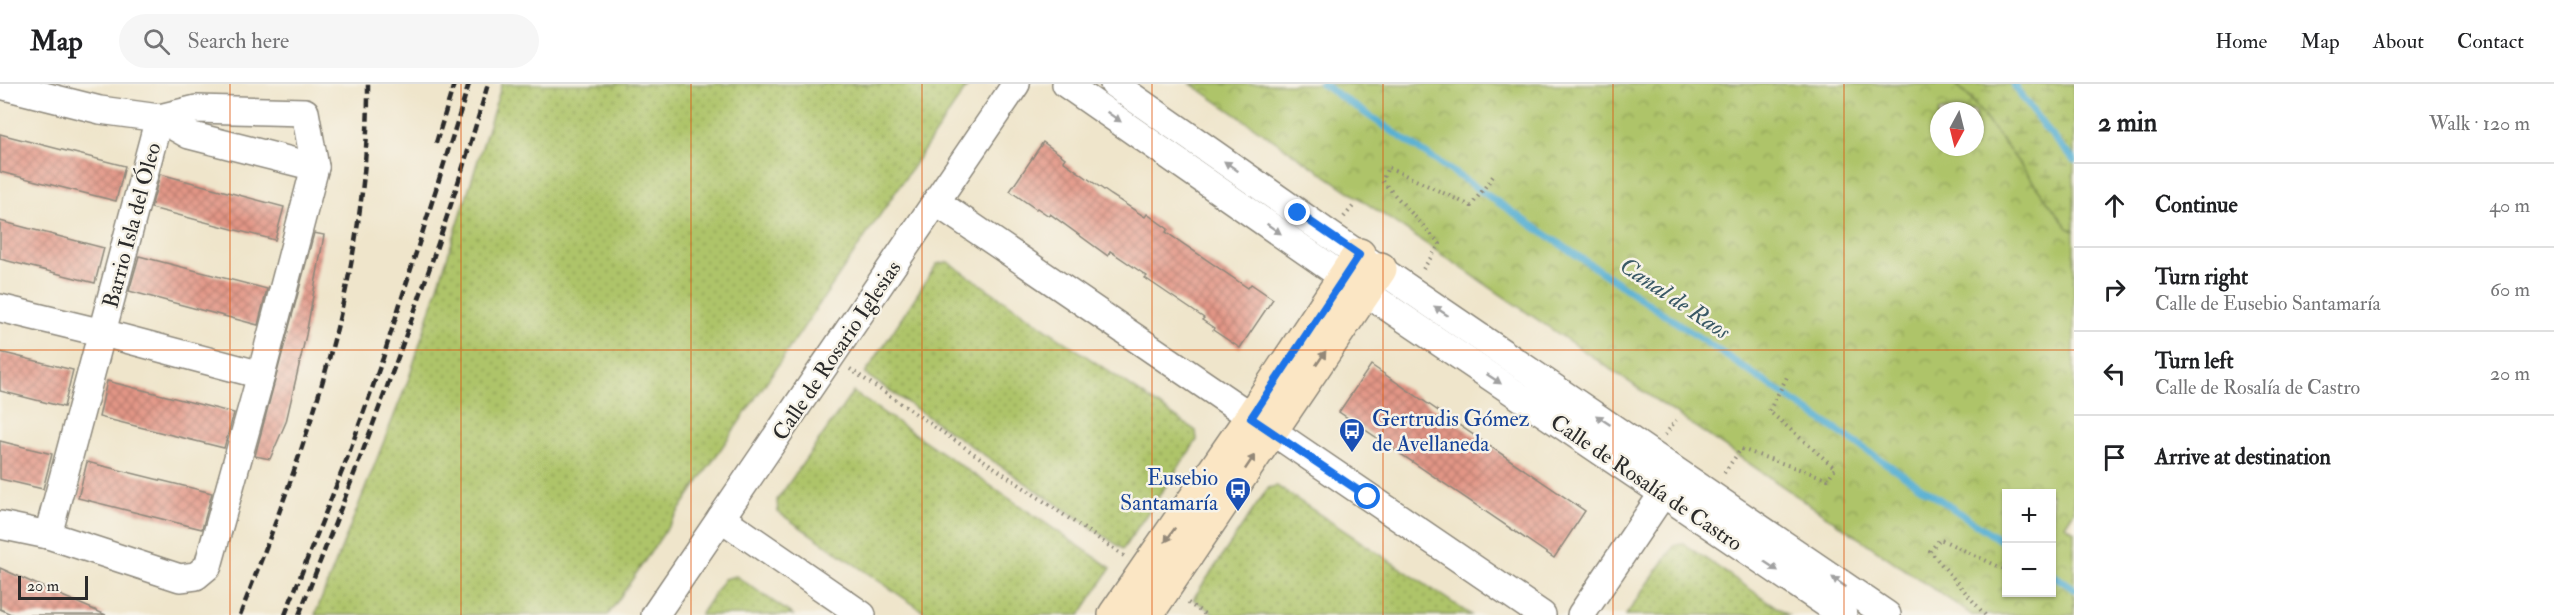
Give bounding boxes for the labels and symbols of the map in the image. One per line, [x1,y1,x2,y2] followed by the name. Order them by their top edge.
[1930,102,1984,156] north arrow
[1106,111,1122,122] one-way arrow
[95,139,167,311] street label: Barrio Isla del Óleo
[1223,160,1239,172] one-way arrow
[1284,199,1310,225] route end
[1266,223,1282,234] one-way arrow
[1613,250,1736,347] water label: Canal de Raos
[766,255,907,446] street label: Calle de Rosario Iglesias
[1434,305,1450,317] one-way arrow
[1315,350,1327,366] one-way arrow
[1486,373,1502,385] one-way arrow
[1372,405,1530,458] place label: Gertrudis Gómez de Avellaneda
[1545,408,1748,558] street label: Calle de Rosalía de Castro
[1594,415,1611,426] one-way arrow
[1337,416,1367,454] bus stop icon: Gertrudis Gómez de Avellaneda
[1244,454,1255,470] one-way arrow
[1120,464,1219,517] place label: Eusebio Santamaría
[1223,475,1253,513] bus stop icon: Eusebio Santamaría
[1354,483,1380,509] route start
[1165,527,1176,543] one-way arrow
[1763,560,1779,571] one-way arrow
[18,573,88,600] scale bar
[1831,576,1847,588] one-way arrow

